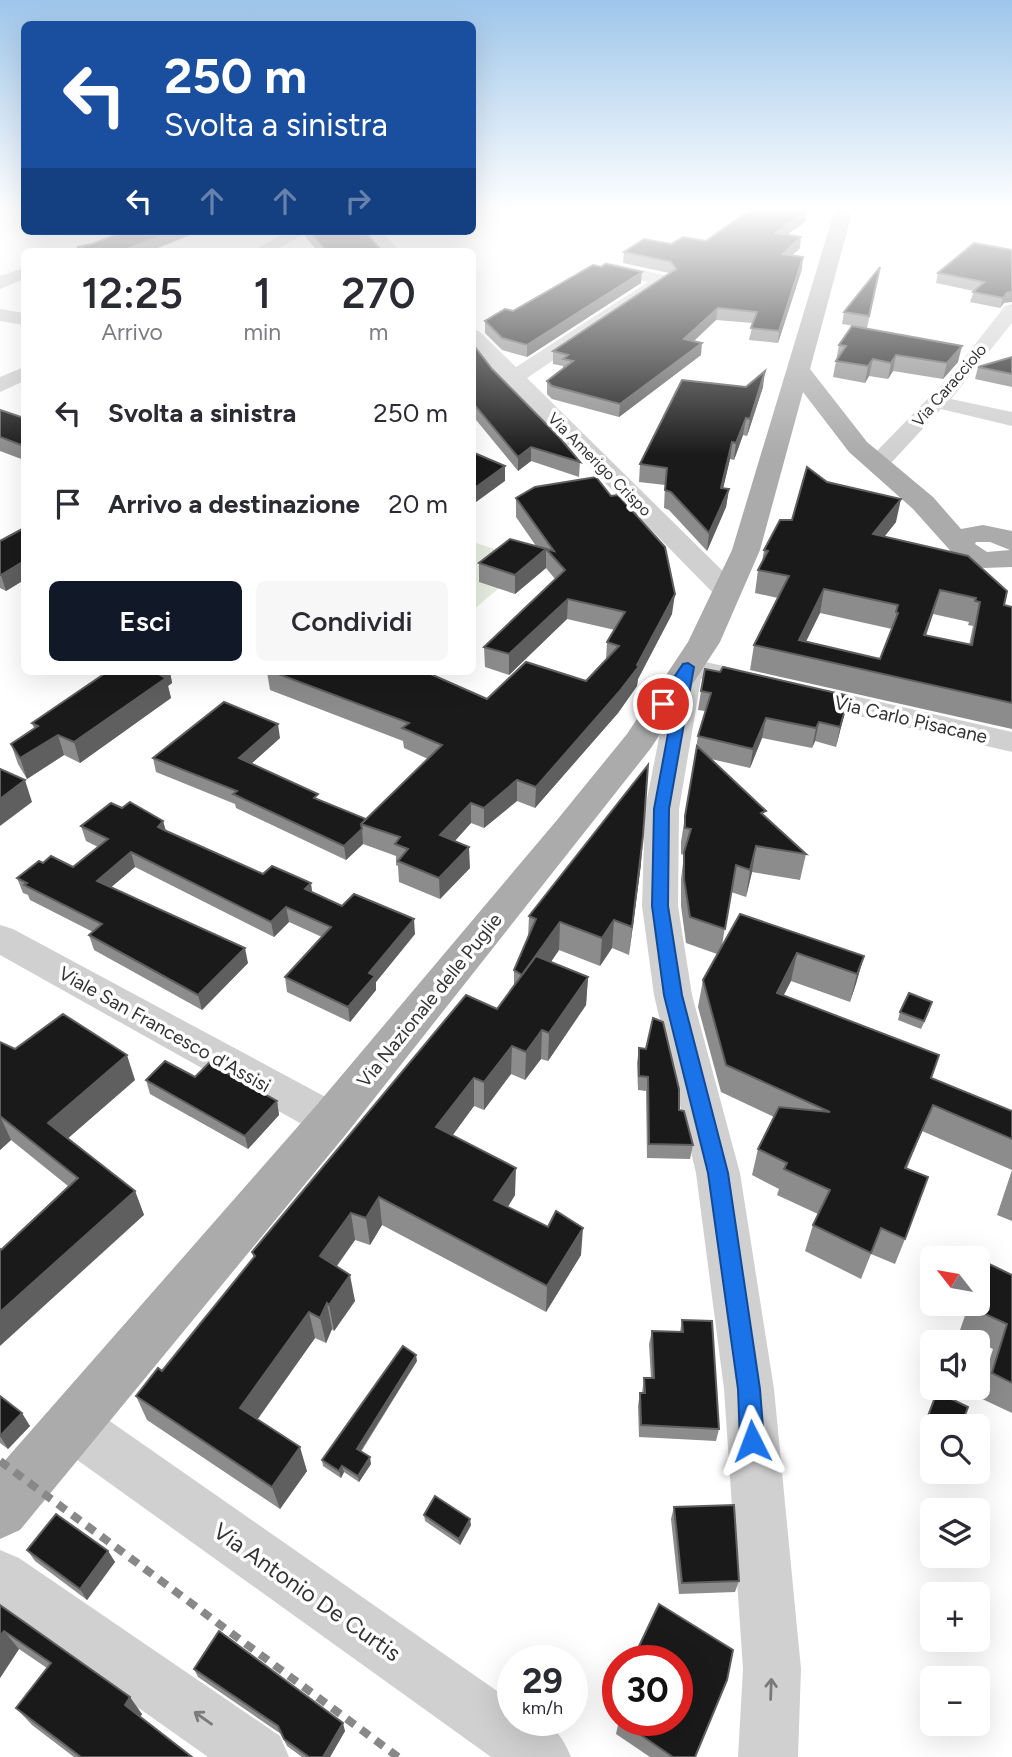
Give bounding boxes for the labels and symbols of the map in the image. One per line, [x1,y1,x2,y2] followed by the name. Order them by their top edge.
[908,340,990,431] street label: Via Caracciolo
[544,409,655,520] street label: Via Amerigo Crispo
[633,674,693,734] pin
[832,691,990,748] street label: Via Carlo Pisacane
[352,909,507,1092] street label: Via Nazionale delle Puglie
[55,962,275,1097] street label: Viale San Francesco d'Assisi
[920,1246,990,1316] north arrow
[715,1404,789,1478] position arrow
[208,1517,406,1667] street label: Via Antonio De Curtis
[602,1645,693,1736] speed limit sign: 30
[764,1678,777,1701] one-way arrow
[194,1711,213,1725] one-way arrow

